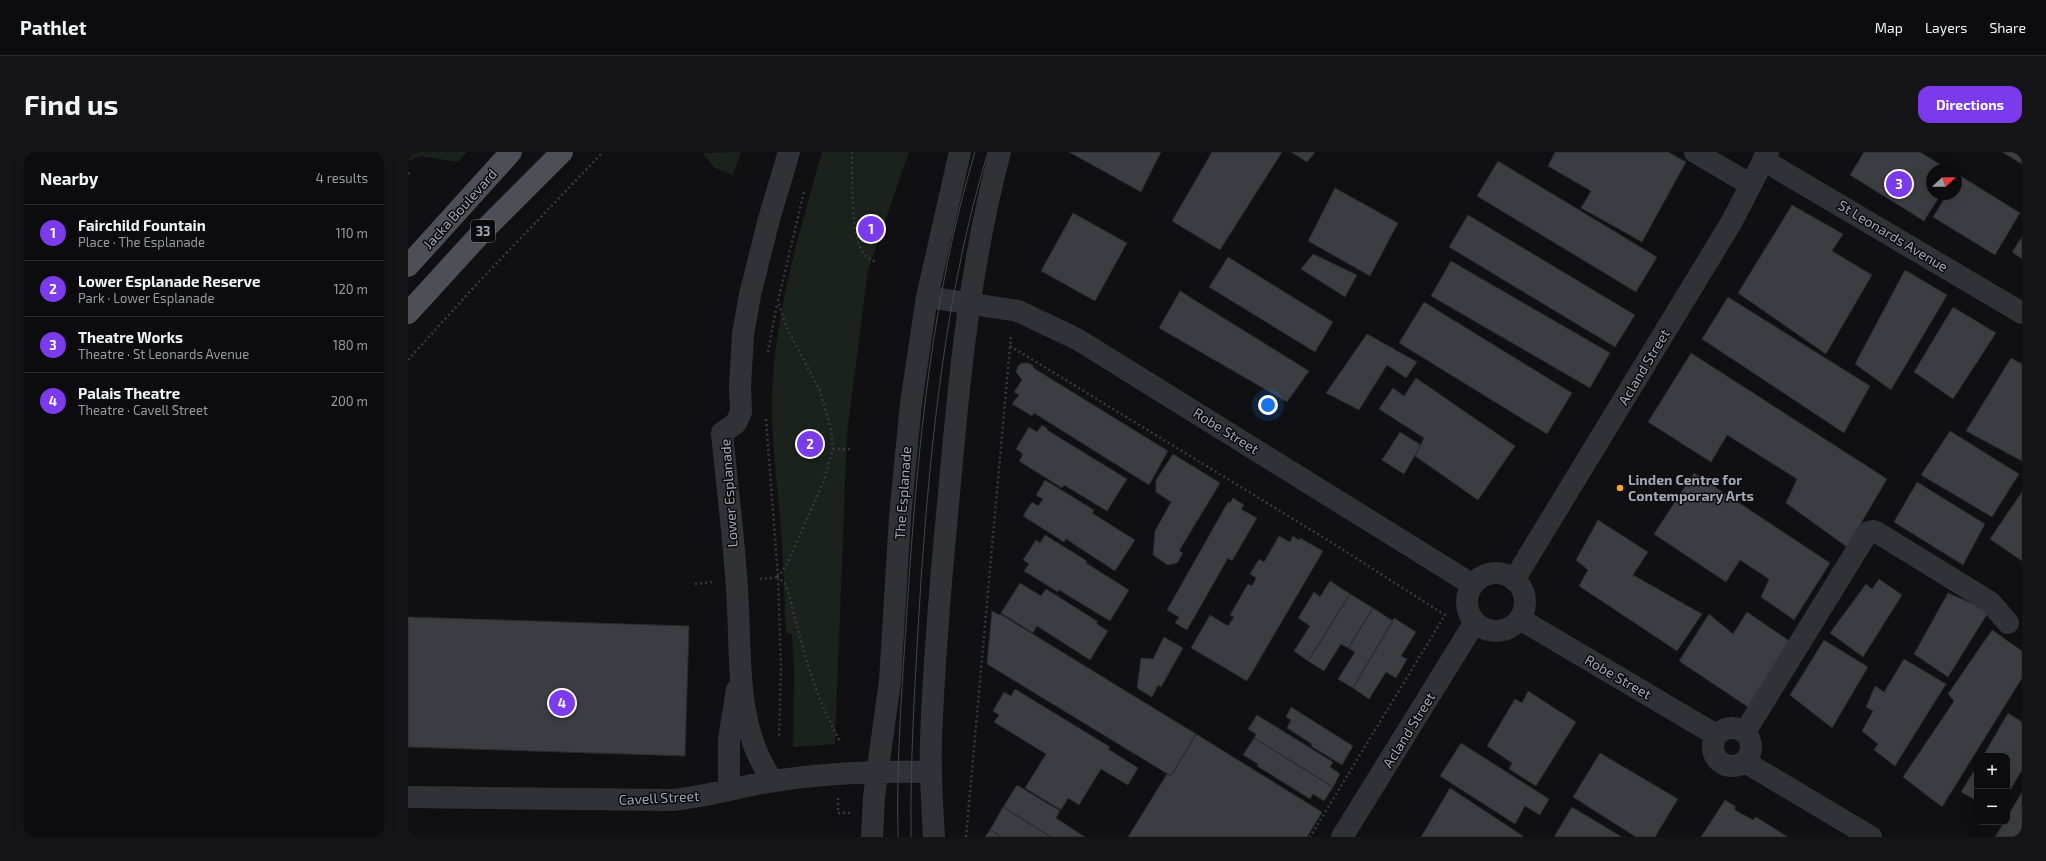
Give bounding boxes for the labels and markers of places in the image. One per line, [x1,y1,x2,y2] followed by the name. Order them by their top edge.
[1886,169,1912,199] pin: 3
[858,214,884,244] pin: 1
[797,429,823,459] pin: 2
[1628,471,1754,504] place label: Linden Centre for Contemporary Arts
[1615,483,1625,493] marker: Linden Centre for Contemporary Arts
[549,688,575,718] pin: 4

